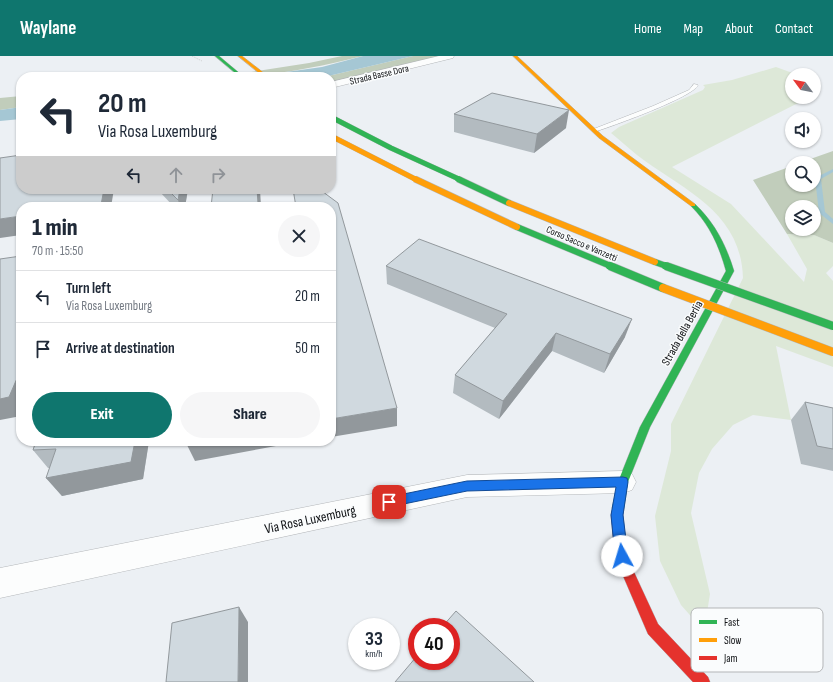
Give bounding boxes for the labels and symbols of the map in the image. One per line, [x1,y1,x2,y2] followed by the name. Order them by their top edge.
[349,62,410,88] street label: Strada Basse Dora
[785,68,821,104] north arrow
[544,224,619,264] street label: Corso Sacco e Vanzetti
[658,298,707,368] street label: Strada della Berlia
[372,485,406,519] pin
[263,501,358,537] street label: Via Rosa Luxemburg
[601,535,643,577] position arrow
[691,608,823,672] legend
[724,616,740,629] text: Fast
[408,618,460,670] speed limit sign: 40
[724,634,741,647] text: Slow
[723,652,738,665] text: Jam

